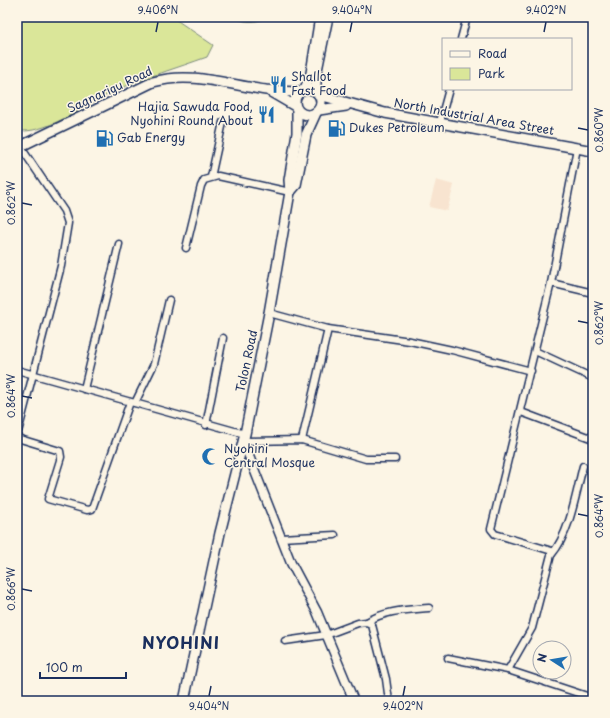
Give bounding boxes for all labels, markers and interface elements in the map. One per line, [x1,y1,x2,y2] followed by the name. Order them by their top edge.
[138,2,179,17] text: 9.406°N
[332,2,372,17] text: 9.404°N
[526,2,567,17] text: 9.402°N
[442,38,572,90] legend
[478,44,507,62] text: Road
[64,61,155,117] street label: Sagnarigu Road
[478,64,505,82] text: Park
[291,67,346,99] place label: Shallot Fast Food
[268,74,288,94] restaurant icon: Shallot Fast Food
[393,93,556,139] street label: North Industrial Area Street
[130,97,253,129] place label: Hajia Sawuda Food, Nyohini Round About
[256,104,276,124] restaurant icon: Hajia Sawuda Food, Nyohini Round About
[591,107,606,152] text: 0.860°W
[326,118,346,138] fuel station icon: Dukes Petroleum
[349,118,445,136] place label: Dukes Petroleum
[94,128,114,148] fuel station icon: Gab Energy
[117,128,185,146] place label: Gab Energy
[3,180,18,225] text: 0.862°W
[591,300,606,345] text: 0.862°W
[231,328,261,394] street label: Tolon Road
[3,373,18,418] text: 0.864°W
[224,439,315,471] place label: Nyohini Central Mosque
[201,446,221,466] mosque icon: Nyohini Central Mosque
[591,493,606,538] text: 0.864°W
[3,566,18,611] text: 0.866°W
[142,630,220,654] district label: NYOHINI
[532,640,572,680] north arrow
[533,652,551,664] text: N
[40,654,126,680] scale bar
[46,658,83,676] text: 100 m
[189,698,229,713] text: 9.404°N
[383,698,424,713] text: 9.402°N

